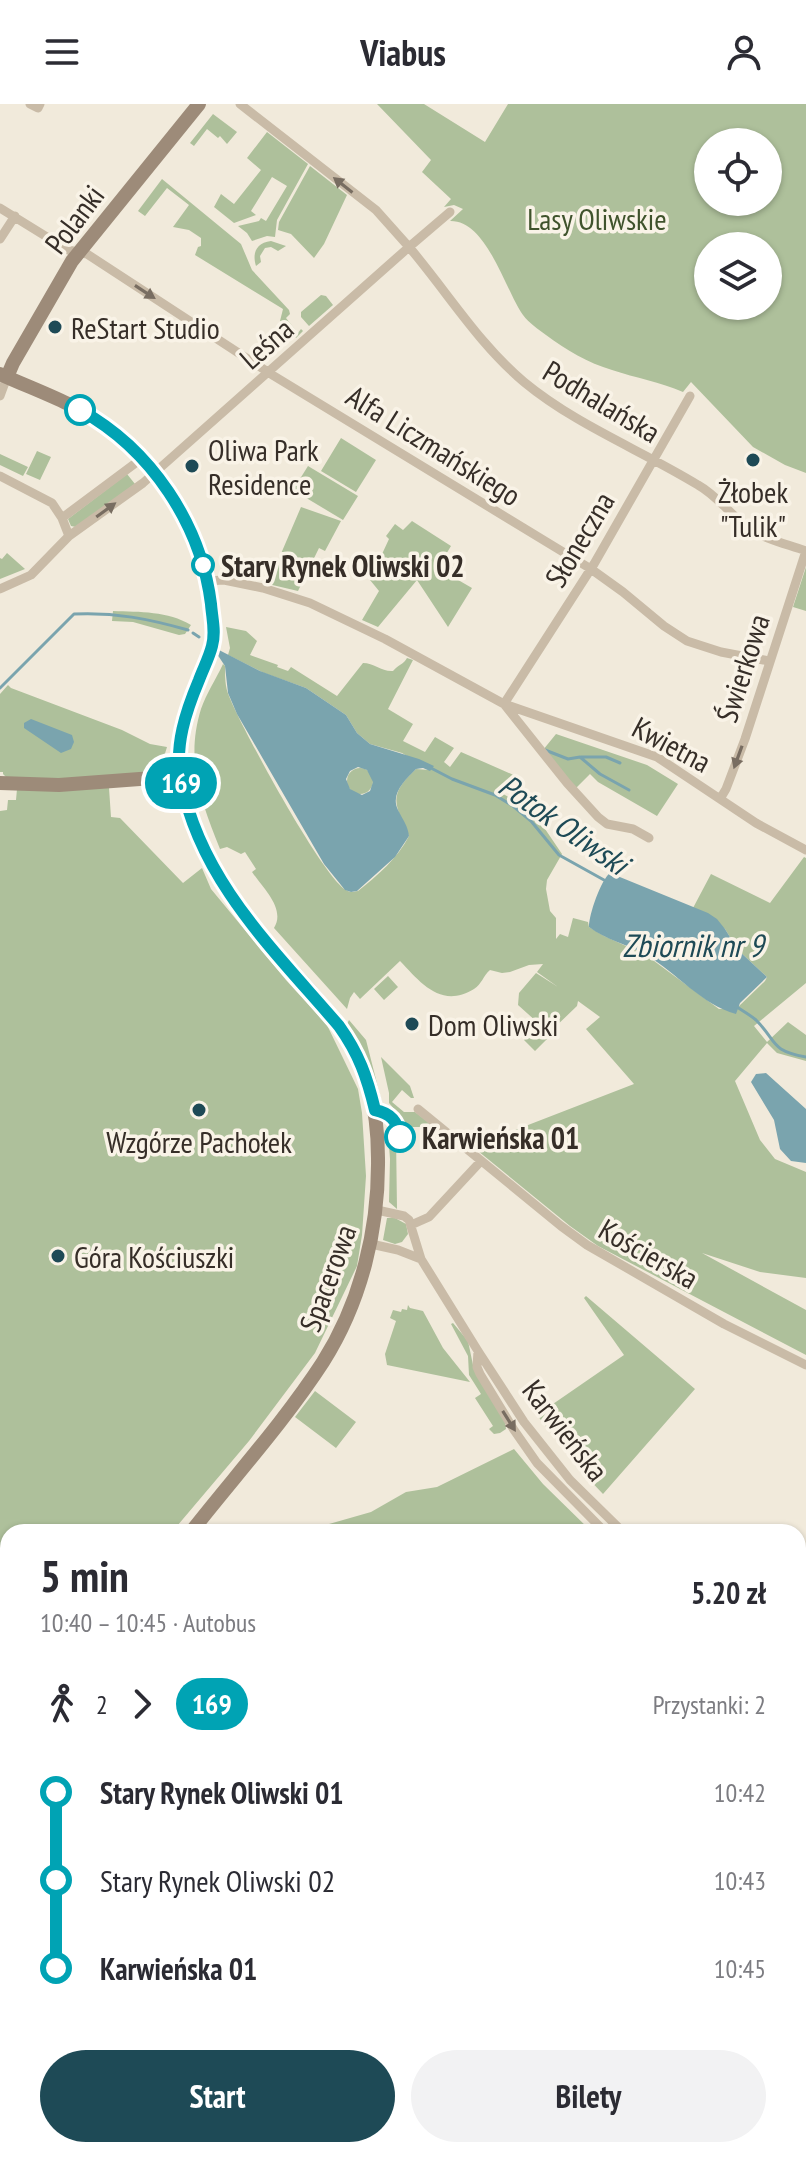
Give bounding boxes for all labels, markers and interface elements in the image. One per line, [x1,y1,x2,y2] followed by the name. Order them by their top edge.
[360,29,446,76] text: Viabus
[40,30,84,74] icon: menu
[722,30,766,74] icon: person
[694,128,782,320] map controls
[694,128,782,216] button: locate
[36,177,112,261] street label: Polanki
[333,177,353,194] one-way arrow
[527,199,667,238] park label: Lasy Oliwskie
[694,232,782,320] button: layers
[135,284,156,299] one-way arrow
[71,308,220,347] place label: ReStart Studio
[231,309,301,377] street label: Leśna
[46,318,64,336] marker: ReStart Studio
[536,351,668,451] street label: Podhalańska
[340,376,528,514] street label: Alfa Liczmańskiego
[65,395,95,425] unlabelled marker
[208,430,319,503] place label: Oliwa Park Residence
[744,451,762,469] marker: Żłobek "Tulik"
[183,457,201,475] marker: Oliwa Park Residence
[718,472,788,545] place label: Żłobek "Tulik"
[535,484,623,594] street label: Słoneczna
[95,502,117,518] one-way arrow
[221,546,465,585] place label: Stary Rynek Oliwski 02
[192,554,214,576] marker: Stary Rynek Oliwski 02
[706,609,778,727] street label: Świerkowa
[626,707,718,781] street label: Kwietna
[731,745,744,769] one-way arrow
[135,757,227,809] line badge: 169
[161,764,201,801] text: 169
[491,764,640,886] water label: Potok Oliwski
[623,924,767,966] water label: Zbiornik nr 9
[428,1005,559,1044] place label: Dom Oliwski
[403,1015,421,1033] marker: Dom Oliwski
[190,1101,208,1119] marker: Wzgórze Pachołek
[422,1118,579,1157] place label: Karwieńska 01
[106,1122,292,1161] place label: Wzgórze Pachołek
[385,1122,415,1152] marker: Karwieńska 01
[592,1209,706,1297] street label: Kościerska
[290,1219,364,1337] street label: Spacerowa
[74,1237,234,1276] place label: Góra Kościuszki
[49,1247,67,1265] marker: Góra Kościuszki
[514,1372,618,1488] street label: Karwieńska
[501,1410,515,1432] one-way arrow
[40,1547,129,1604] text: 5 min
[691,1573,766,1612] text: 5.20 zł
[40,1606,256,1639] text: 10:40 – 10:45 · Autobus
[40,1682,84,1726] icon: walk
[120,1682,164,1726] icon: forward
[192,1685,232,1722] text: 169
[96,1688,108,1721] text: 2
[653,1688,766,1721] text: Przystanki: 2
[100,1773,344,1812] text: Stary Rynek Oliwski 01
[714,1776,766,1809] text: 10:42
[100,1861,335,1900] text: Stary Rynek Oliwski 02
[714,1864,766,1897] text: 10:43
[100,1949,257,1988] text: Karwieńska 01
[714,1952,766,1985] text: 10:45
[40,2050,395,2142] button: Start
[411,2050,766,2142] button: Bilety

